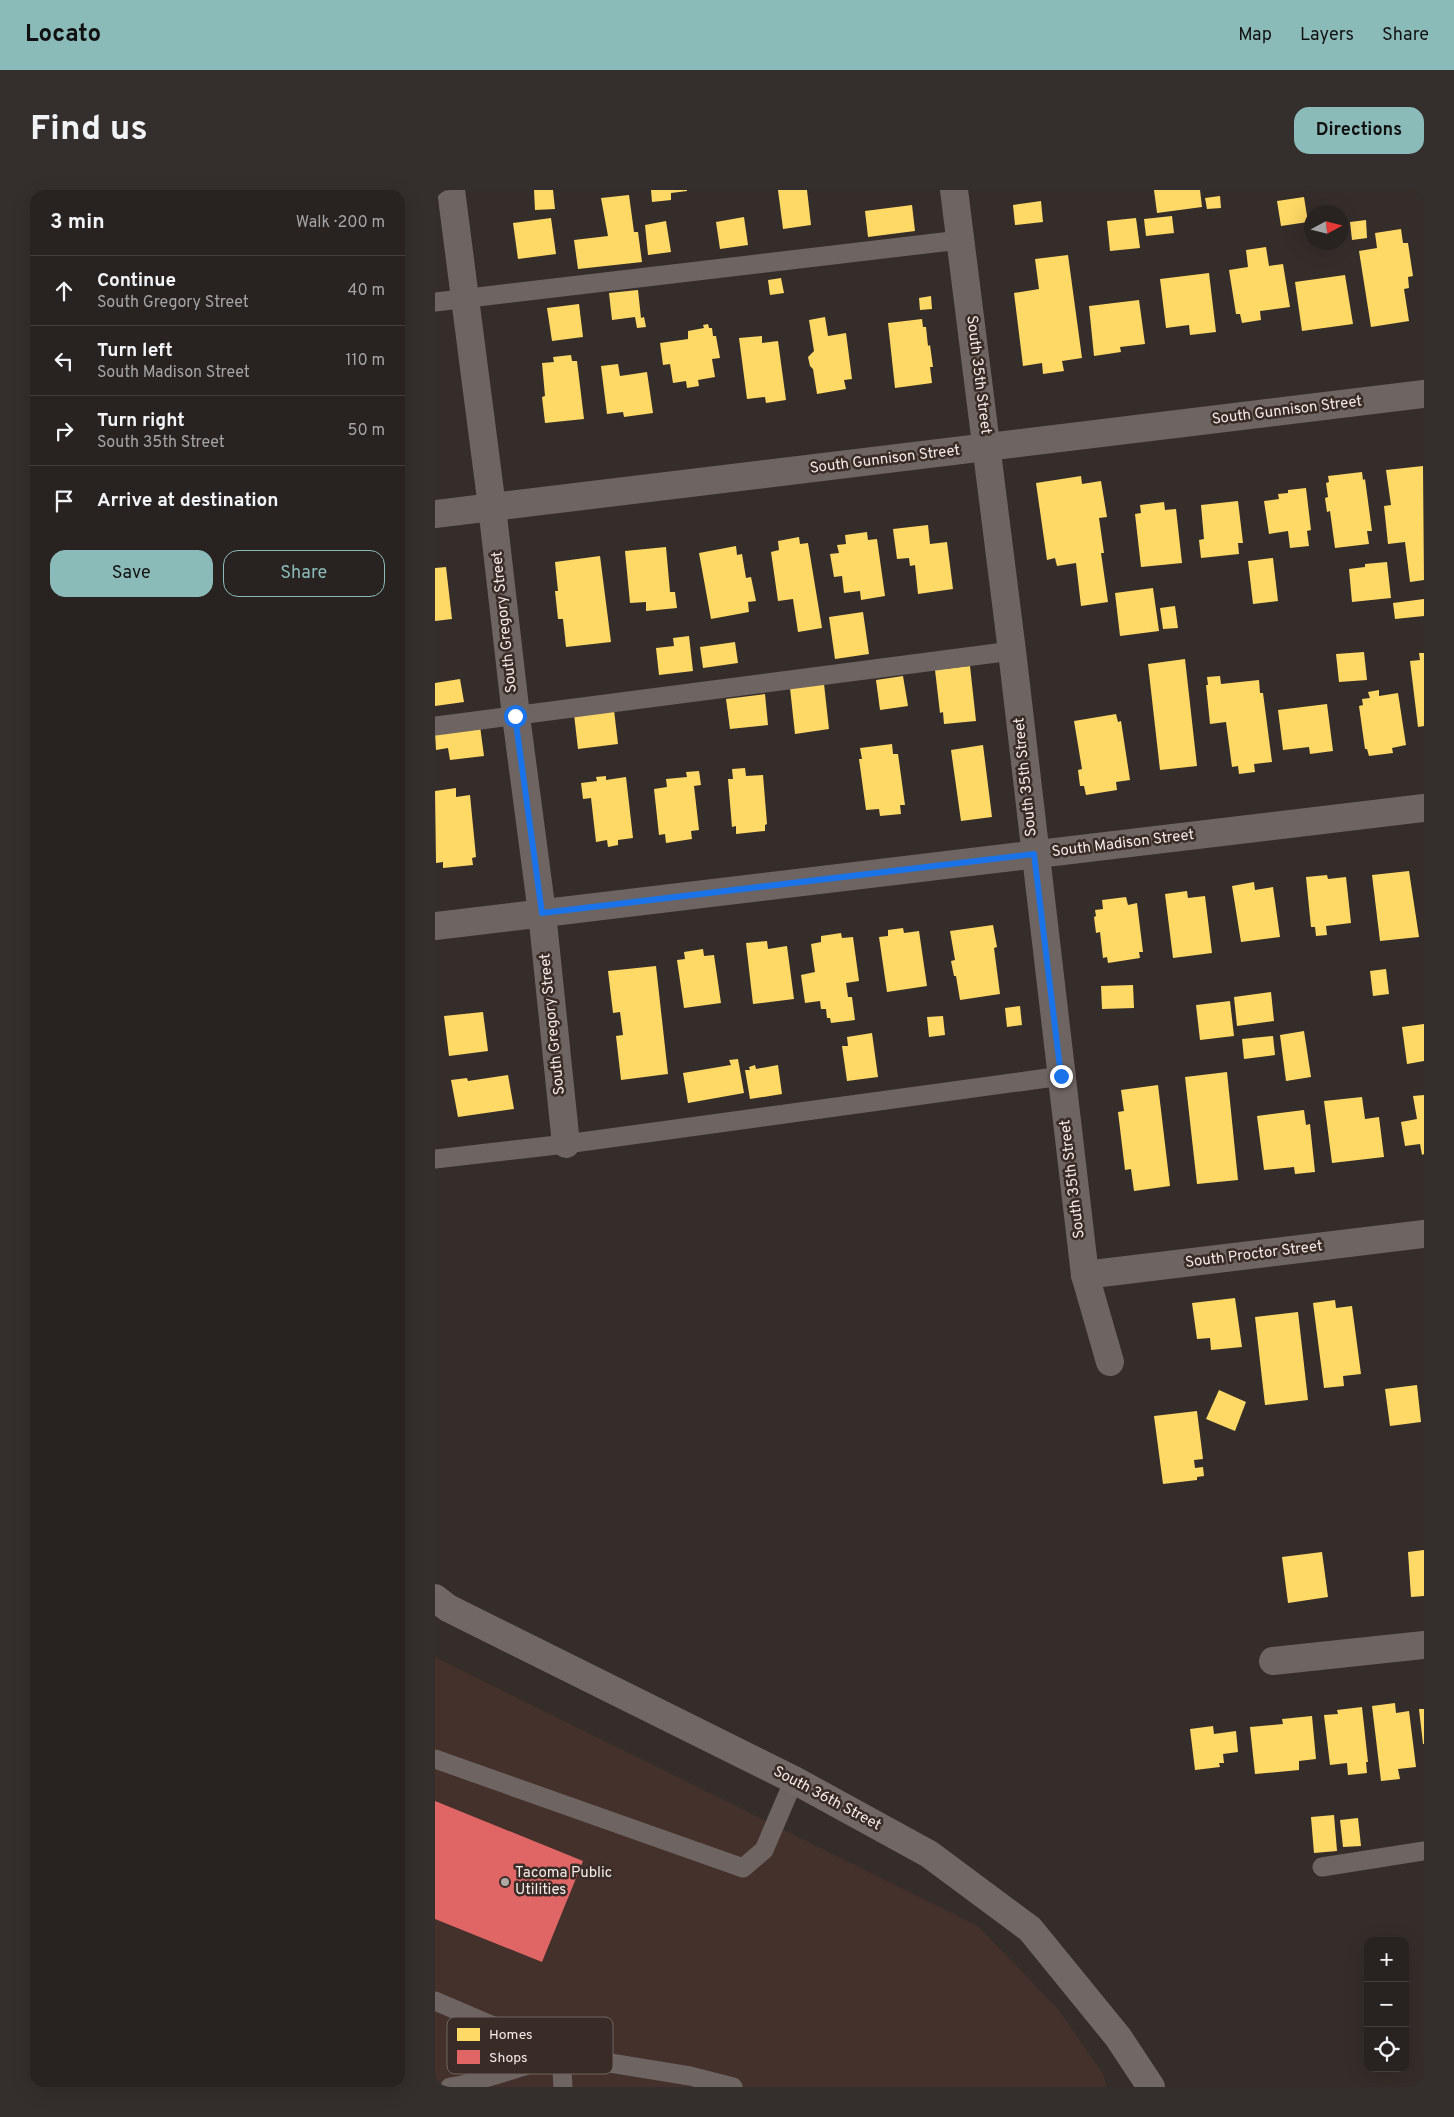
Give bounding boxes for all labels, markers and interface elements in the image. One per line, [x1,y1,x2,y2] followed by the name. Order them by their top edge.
[25,20,101,50] text: Locato
[1238,24,1272,47] text: Map
[1300,24,1354,47] text: Layers
[1382,24,1429,47] text: Share
[1294,107,1424,154] button: Directions
[30,108,148,152] text: Find us
[1304,205,1349,250] north arrow
[50,209,105,236] text: 3 min
[296,213,385,233] text: Walk · 200 m
[97,269,176,293] text: Continue
[50,277,78,305] icon: ahead
[347,281,385,301] text: 40 m
[97,293,249,313] text: South Gregory Street
[961,314,995,436] street label: South 35th Street
[97,339,173,363] text: Turn left
[50,347,78,375] icon: left
[345,351,385,371] text: 110 m
[97,363,250,383] text: South Madison Street
[1211,392,1363,430] street label: South Gunnison Street
[97,409,185,433] text: Turn right
[50,417,78,445] icon: right
[348,421,385,441] text: 50 m
[97,433,225,453] text: South 35th Street
[809,441,961,479] street label: South Gunnison Street
[50,487,78,515] icon: arrive
[97,489,278,513] text: Arrive at destination
[50,550,213,597] button: Save
[223,550,385,597] button: Share
[488,550,522,694] street label: South Gregory Street
[504,705,527,728] route start
[1010,716,1042,838] street label: South 35th Street
[1051,826,1195,862] street label: South Madison Street
[536,952,570,1096] street label: South Gregory Street
[1050,1065,1073,1088] route end
[1056,1118,1090,1240] street label: South 35th Street
[1184,1237,1324,1273] street label: South Proctor Street
[770,1763,884,1835] street label: South 36th Street
[515,1864,612,1900] place label: Tacoma Public Utilities
[499,1876,511,1888] marker: Tacoma Public Utilities
[1364,1937,1409,2072] map controls
[1364,1937,1409,1982] button: +
[1364,1982,1409,2027] button: −
[447,2017,613,2074] legend
[489,2027,533,2044] text: Homes
[1364,2027,1409,2072] button: locate
[489,2050,528,2067] text: Shops

